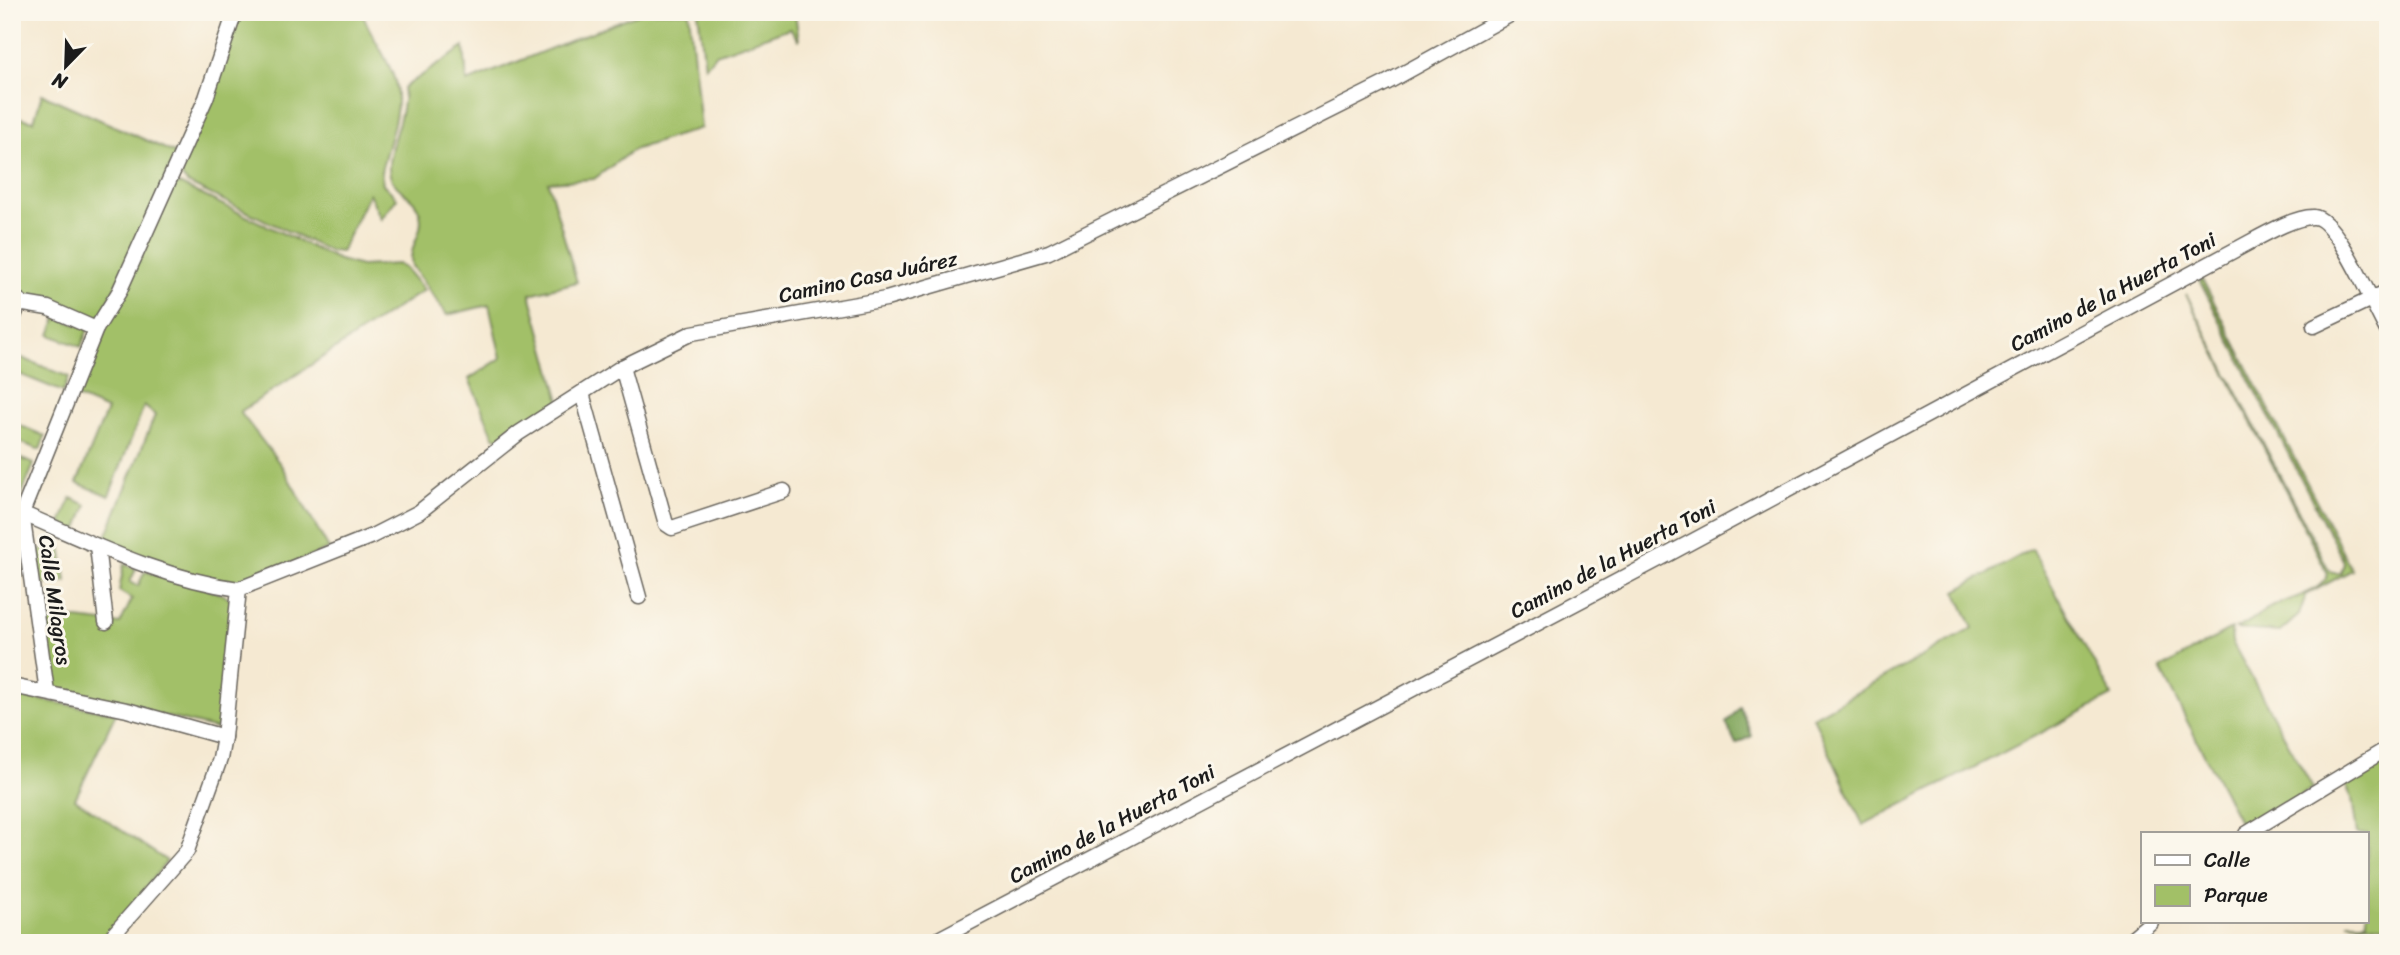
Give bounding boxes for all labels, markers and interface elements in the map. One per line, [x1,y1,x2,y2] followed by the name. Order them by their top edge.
[32,32,102,102] north arrow
[46,63,73,99] text: N
[2003,221,2224,363] street label: Camino de la Huerta Toni
[775,239,962,315] street label: Camino Casa Juárez
[1503,488,1724,630] street label: Camino de la Huerta Toni
[27,533,83,668] street label: Calle Milagros
[1002,753,1223,895] street label: Camino de la Huerta Toni
[2141,832,2368,923] legend
[2204,841,2251,879] text: Calle
[2204,876,2268,914] text: Parque

